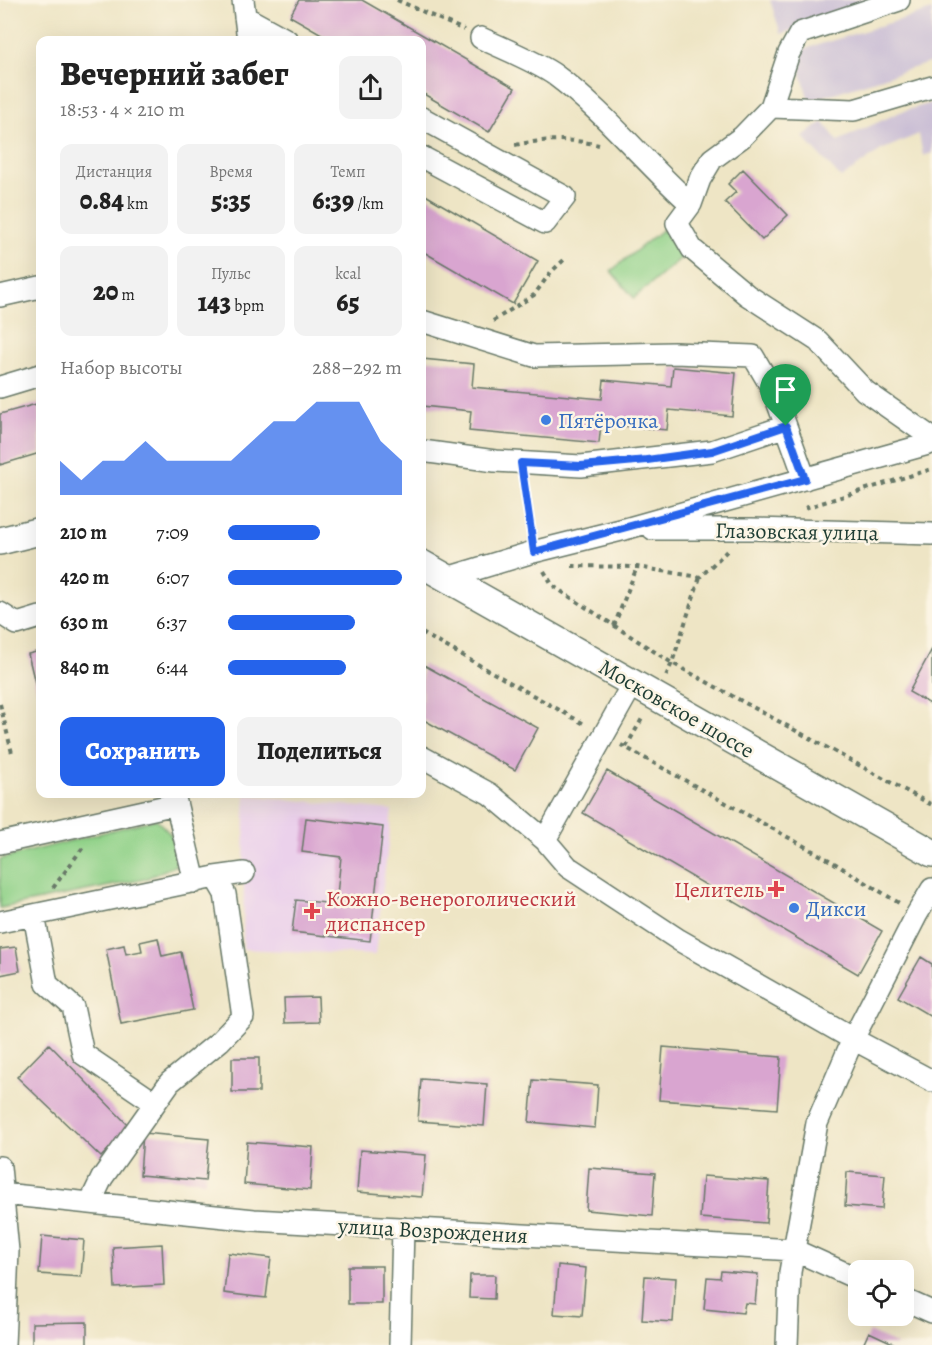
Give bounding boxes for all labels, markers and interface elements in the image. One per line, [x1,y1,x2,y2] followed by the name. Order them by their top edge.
[60,51,289,96] text: Вечерний забег
[339,56,402,119] button: share
[60,96,185,123] text: 18:53 · 4 × 210 m
[76,161,152,183] text: Дистанция
[209,161,253,183] text: Время
[331,161,365,183] text: Темп
[80,183,124,218] text: 0.84
[211,183,251,218] text: 5:35
[312,183,354,218] text: 6:39
[124,193,148,215] text: km
[354,193,384,215] text: /km
[211,263,251,285] text: Пульс
[335,263,361,285] text: kcal
[93,274,118,309] text: 20
[118,284,135,306] text: m
[198,285,231,320] text: 143
[336,285,360,320] text: 65
[231,295,264,317] text: bpm
[60,354,183,381] text: Набор высоты
[312,354,402,381] text: 288–292 m
[760,364,811,426] pin
[769,373,802,406] icon: arrive
[558,406,659,436] place label: Пятёрочка
[539,413,553,427] marker: Пятёрочка
[715,516,880,548] street label: Глазовская улица
[60,519,107,546] text: 210 m
[156,519,189,546] text: 7:09
[60,564,109,591] text: 420 m
[156,564,189,591] text: 6:07
[60,609,108,636] text: 630 m
[156,609,187,636] text: 6:37
[593,652,760,766] street label: Московское шоссе
[60,654,109,681] text: 840 m
[156,654,188,681] text: 6:44
[60,717,225,786] button: Сохранить
[237,717,402,786] button: Поделиться
[674,875,764,905] place label: Целитель
[769,882,783,896] marker: Целитель
[325,884,576,939] place label: Кожно-венероголический диспансер
[806,894,866,924] place label: Дикси
[787,901,801,915] marker: Дикси
[303,902,321,920] marker: Кожно-венероголический диспансер
[336,1211,529,1251] street label: улица Возрождения
[848,1260,914,1326] map controls
[848,1260,914,1326] button: locate

